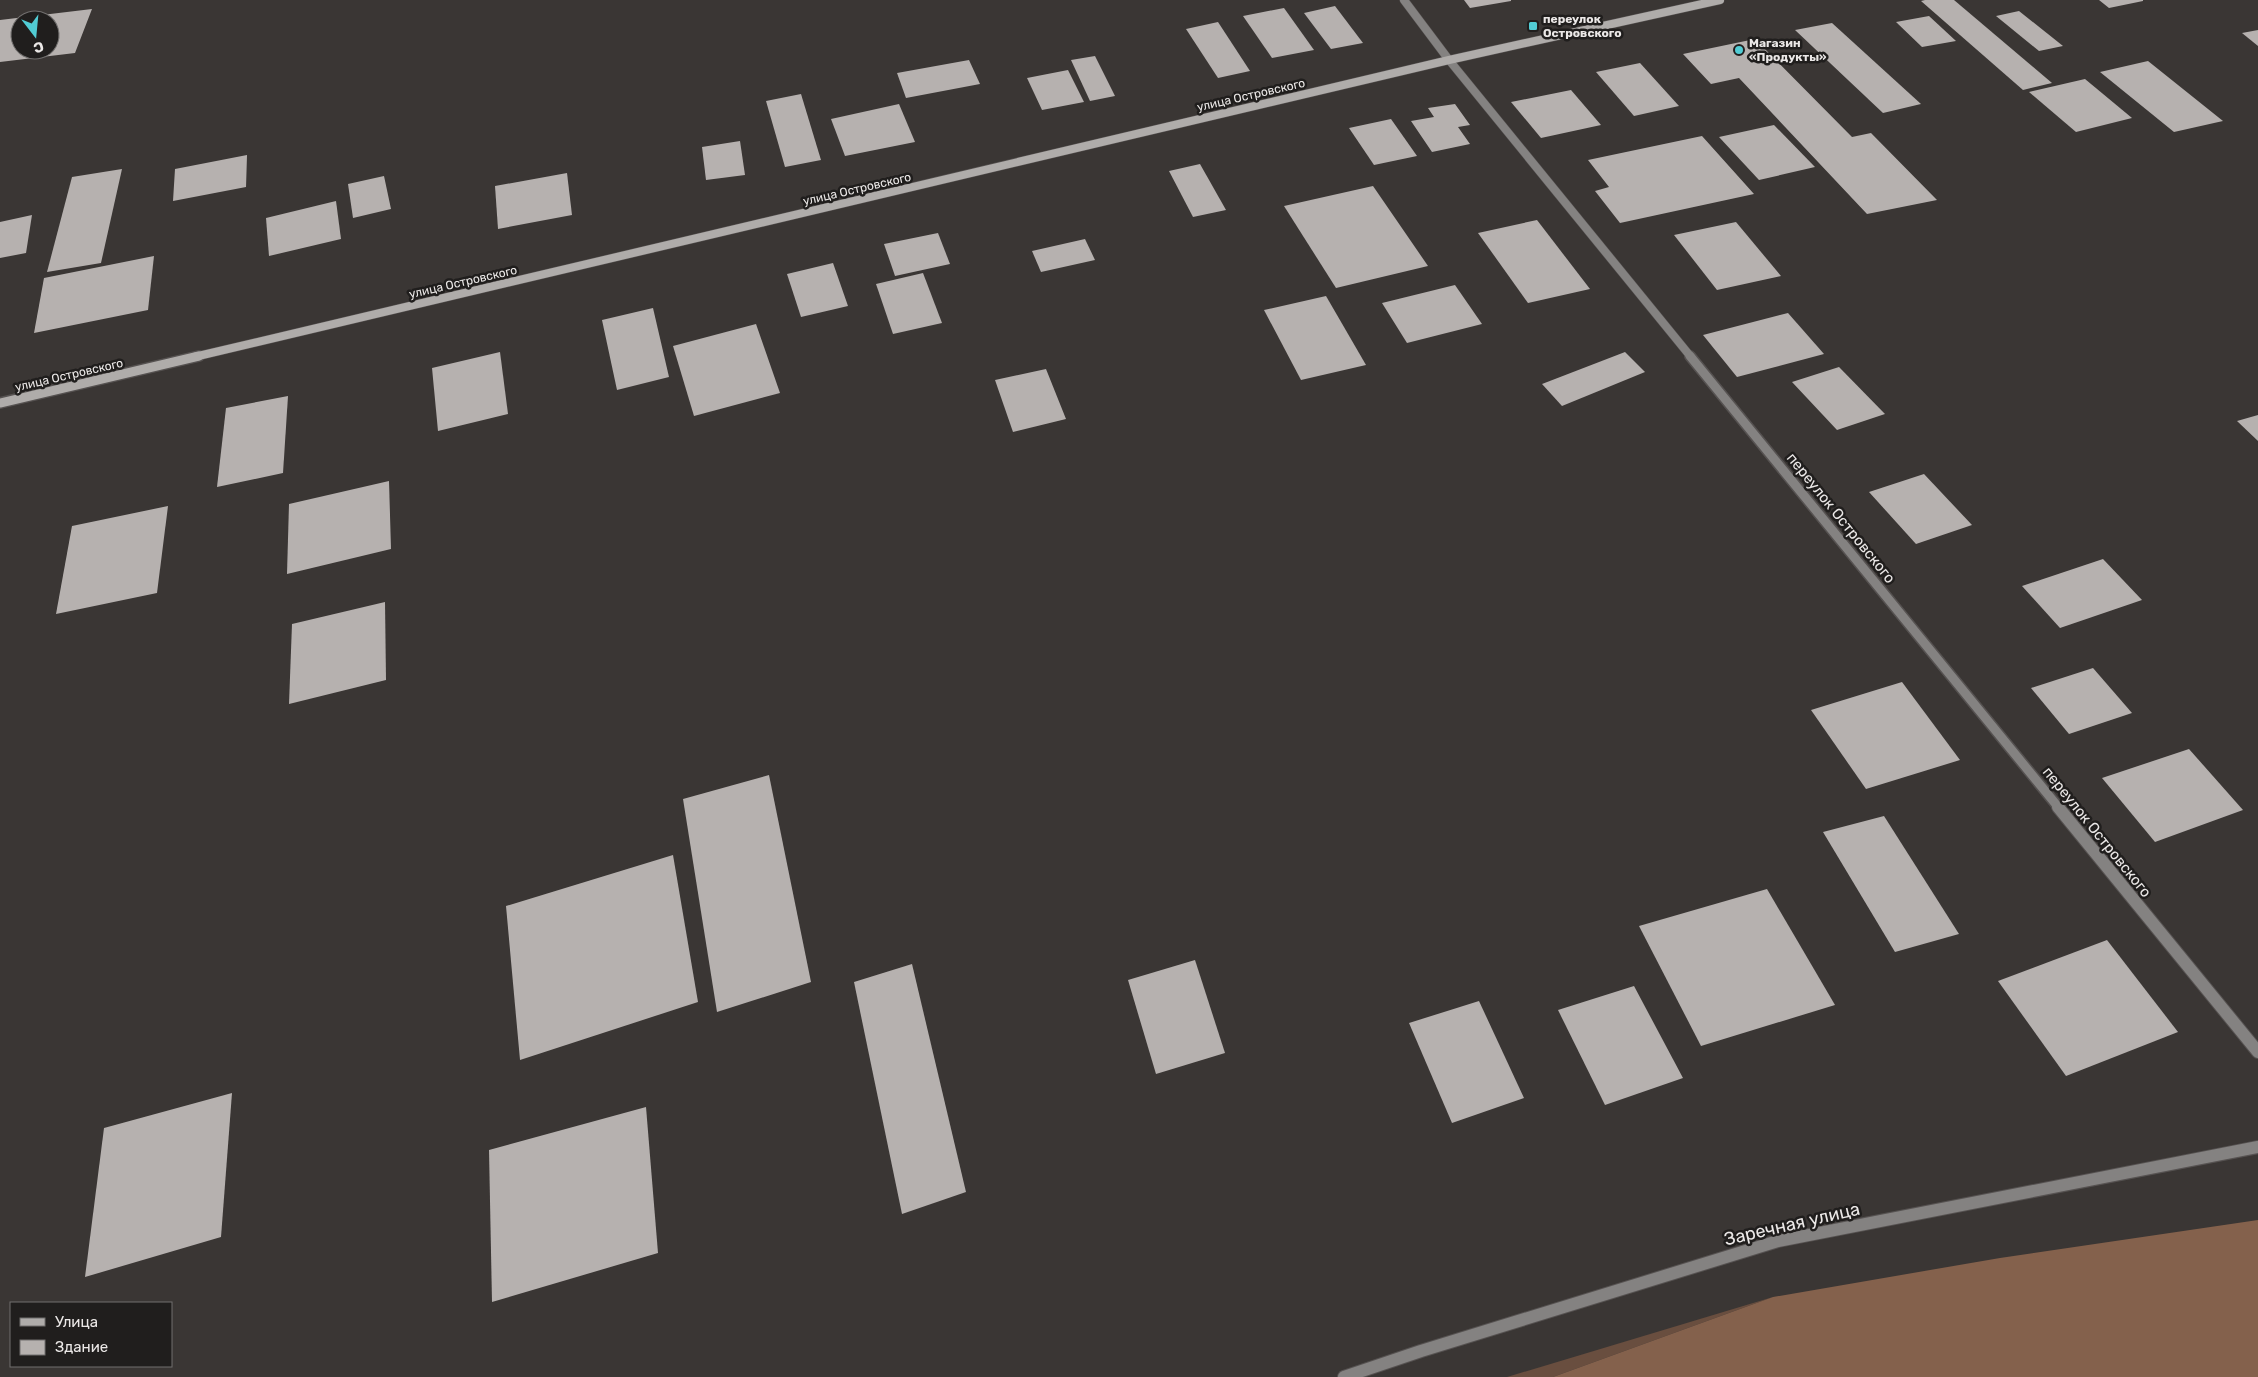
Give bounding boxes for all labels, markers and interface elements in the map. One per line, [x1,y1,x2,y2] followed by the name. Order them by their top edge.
[10,10,60,60] north arrow
[1543,12,1622,40] place label: переулок Островского
[1527,20,1539,32] marker: переулок Островского
[1749,36,1827,64] place label: Магазин «Продукты»
[31,37,46,57] text: С
[1733,44,1745,56] marker: Магазин «Продукты»
[1195,76,1307,114] street label: улица Островского
[801,170,913,208] street label: улица Островского
[407,263,519,301] street label: улица Островского
[13,356,125,394] street label: улица Островского
[1783,449,1899,587] street label: переулок Островского
[2039,763,2155,901] street label: переулок Островского
[1722,1198,1862,1250] street label: Заречная улица
[10,1302,172,1367] legend
[55,1313,98,1331] text: Улица
[55,1338,108,1356] text: Здание

